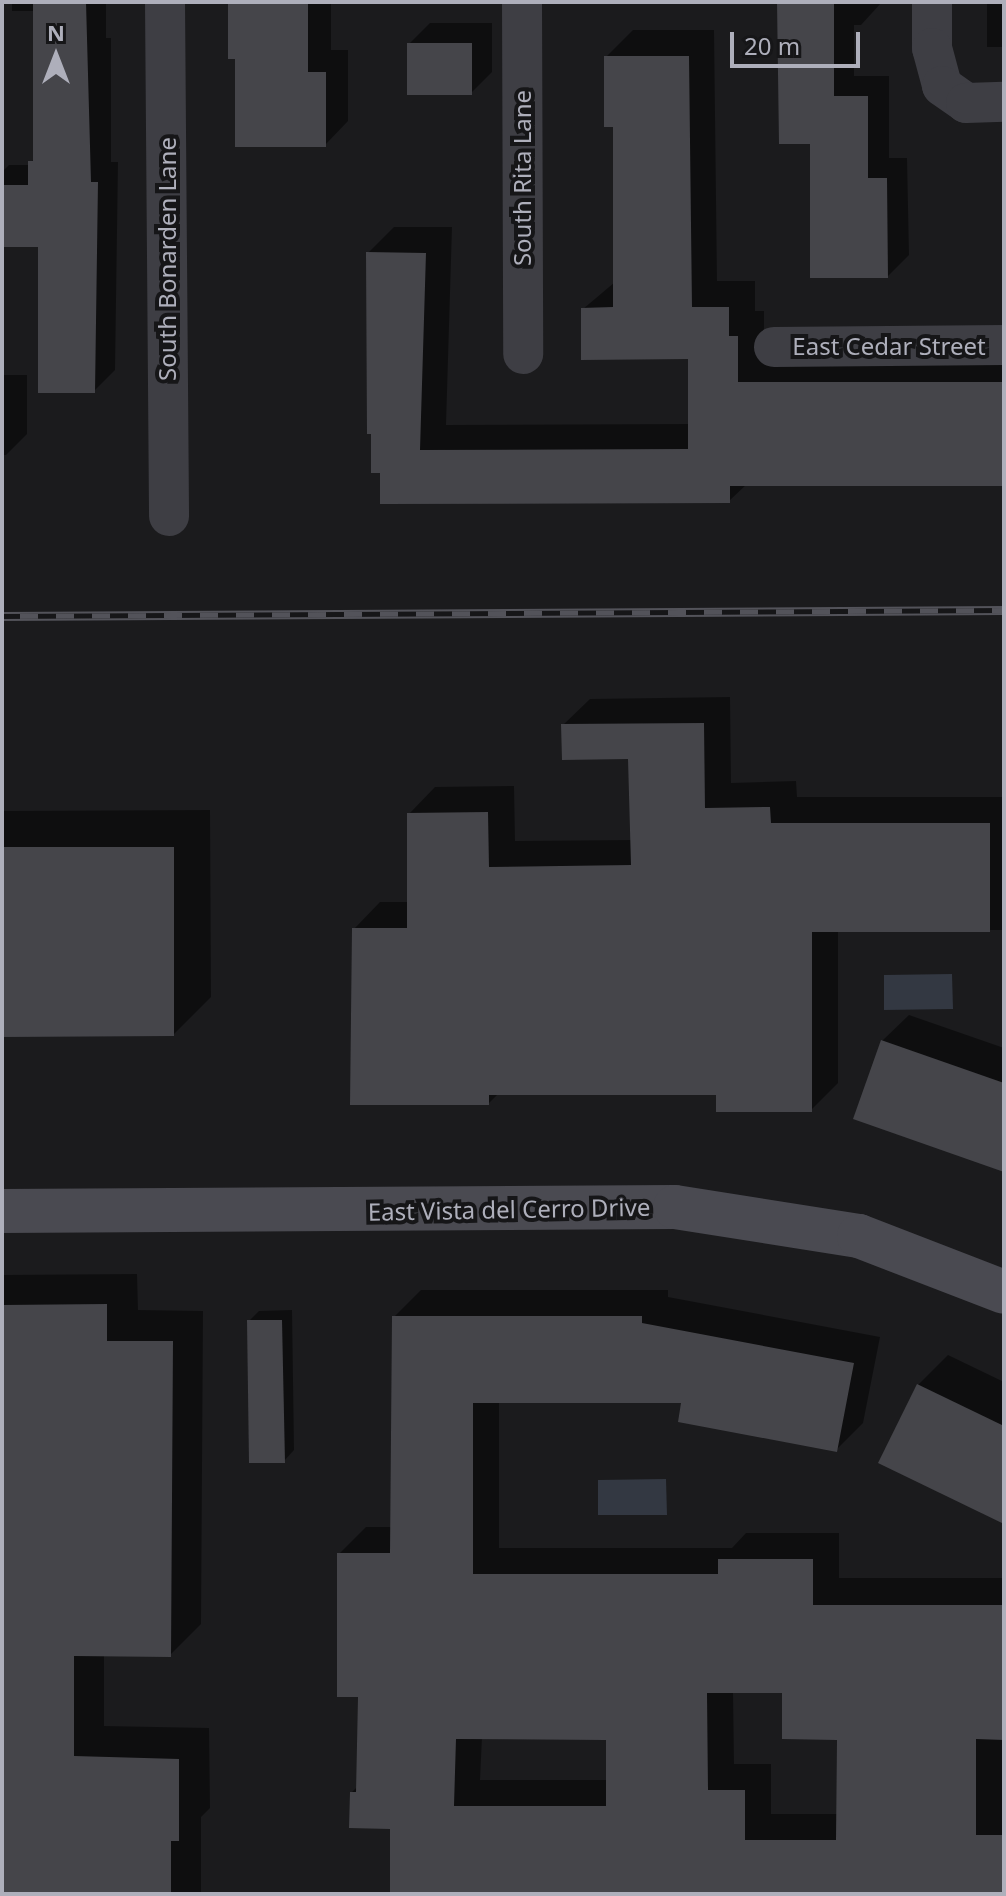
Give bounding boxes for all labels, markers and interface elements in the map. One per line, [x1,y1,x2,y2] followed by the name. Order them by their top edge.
[16,16,96,96] north arrow
[734,16,864,66] scale bar
[47,17,65,47] text: N
[744,29,800,62] text: 20 m
[508,90,536,266] street label: South Rita Lane
[153,137,181,381] street label: South Bonarden Lane
[792,332,986,360] street label: East Cedar Street
[367,1192,651,1226] street label: East Vista del Cerro Drive

